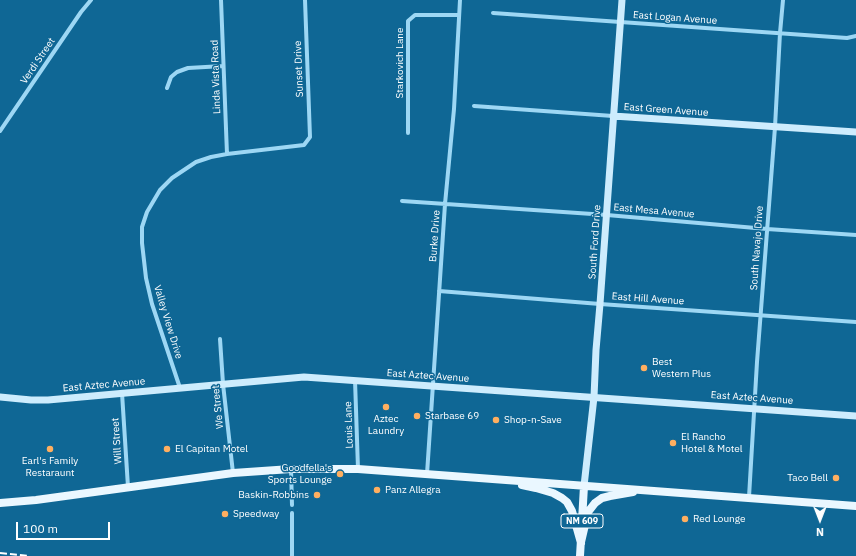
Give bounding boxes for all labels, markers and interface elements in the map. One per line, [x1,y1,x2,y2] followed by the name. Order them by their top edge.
[632,9,718,27] street label: East Logan Avenue
[394,28,406,98] street label: Starkovich Lane
[18,36,58,86] street label: Verdi Street
[209,40,223,114] street label: Linda Vista Road
[292,41,306,97] street label: Sunset Drive
[623,101,709,119] street label: East Green Avenue
[613,201,695,221] street label: East Mesa Avenue
[586,204,604,280] street label: South Ford Drive
[748,205,766,291] street label: South Navajo Drive
[427,210,443,262] street label: Burke Drive
[151,284,185,360] street label: Valley View Drive
[611,290,685,308] street label: East Hill Avenue
[652,356,711,380] place label: Best Western Plus
[639,363,649,373] marker: Best Western Plus
[386,367,470,385] street label: East Aztec Avenue
[62,375,146,395] street label: East Aztec Avenue
[210,384,226,430] street label: We Street
[710,389,794,407] street label: East Aztec Avenue
[342,401,356,449] street label: Louis Lane
[381,402,391,412] marker: Aztec Laundry
[425,410,479,422] place label: Starbase 69
[412,411,422,421] marker: Starbase 69
[368,413,404,436] place label: Aztec Laundry
[504,414,562,426] place label: Shop-n-Save
[491,415,501,425] marker: Shop-n-Save
[109,417,125,465] street label: Will Street
[681,431,742,454] place label: El Rancho Hotel & Motel
[668,438,678,448] marker: El Rancho Hotel & Motel
[175,443,248,455] place label: El Capitan Motel
[45,444,55,454] marker: Earl's Family Restaraunt
[162,444,172,454] marker: El Capitan Motel
[22,455,78,478] place label: Earl's Family Restaraunt
[268,462,332,486] place label: Goodfella's Sports Lounge
[335,469,345,479] marker: Goodfella's Sports Lounge
[787,472,828,484] place label: Taco Bell
[831,473,841,483] marker: Taco Bell
[385,484,441,496] place label: Panz Allegra
[372,485,382,495] marker: Panz Allegra
[238,489,309,501] place label: Baskin-Robbins
[312,490,322,500] marker: Baskin-Robbins
[800,500,840,540] north arrow
[233,508,279,520] place label: Speedway
[220,509,230,519] marker: Speedway
[693,513,745,525] place label: Red Lounge
[18,514,112,540] scale bar
[561,514,603,528] road number: NM 609
[680,514,690,524] marker: Red Lounge
[23,521,58,536] text: 100 m
[816,525,824,539] text: N

